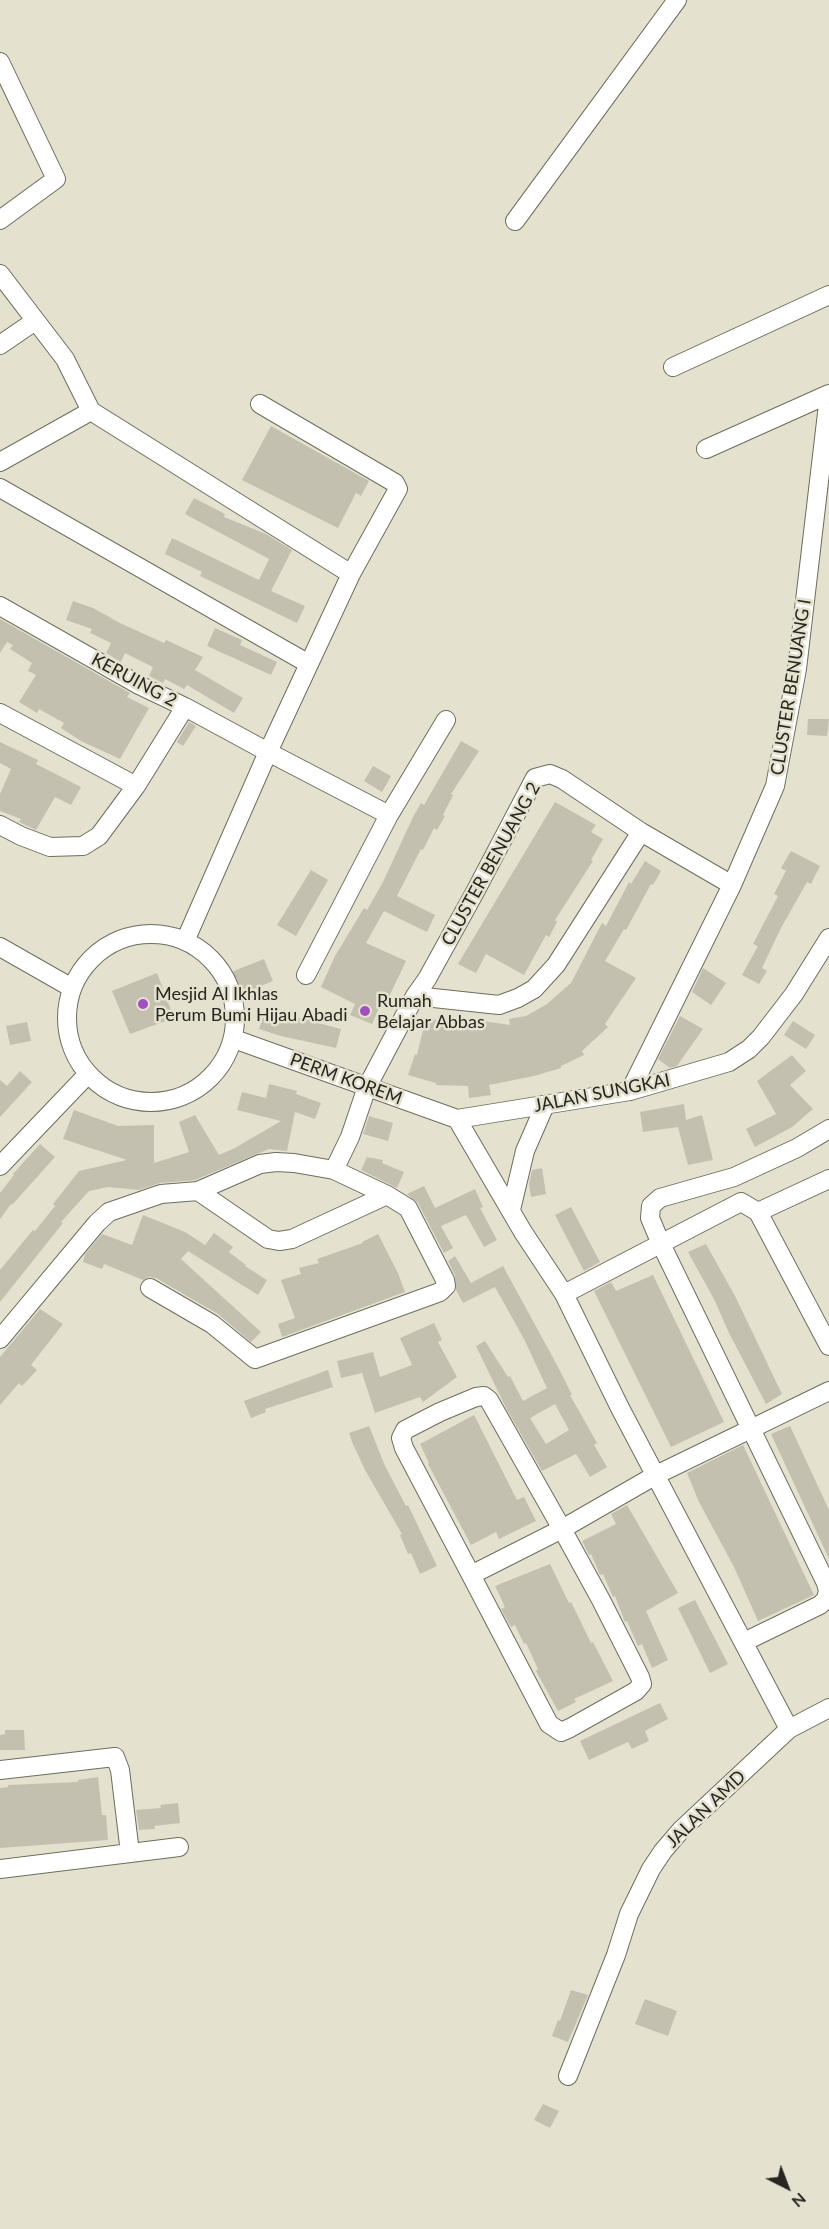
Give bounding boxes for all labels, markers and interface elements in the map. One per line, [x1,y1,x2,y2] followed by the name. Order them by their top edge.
[766,597,816,777] street label: CLUSTER BENUANG I
[88,648,180,712] street label: KERUING 2
[437,778,545,950] street label: CLUSTER BENUANG 2
[155,983,347,1026] place label: Mesjid Al Ikhlas Perum Bumi Hijau Abadi
[377,990,485,1032] place label: Rumah Belajar Abbas
[136,997,150,1011] marker: Mesjid Al Ikhlas Perum Bumi Hijau Abadi
[358,1004,372,1018] marker: Rumah Belajar Abbas
[287,1049,405,1109] street label: PERM KOREM
[532,1069,672,1117] street label: JALAN SUNGKAI
[662,1766,750,1852] street label: JALAN AMD
[757,2157,817,2217] north arrow
[788,2190,810,2212] text: N

